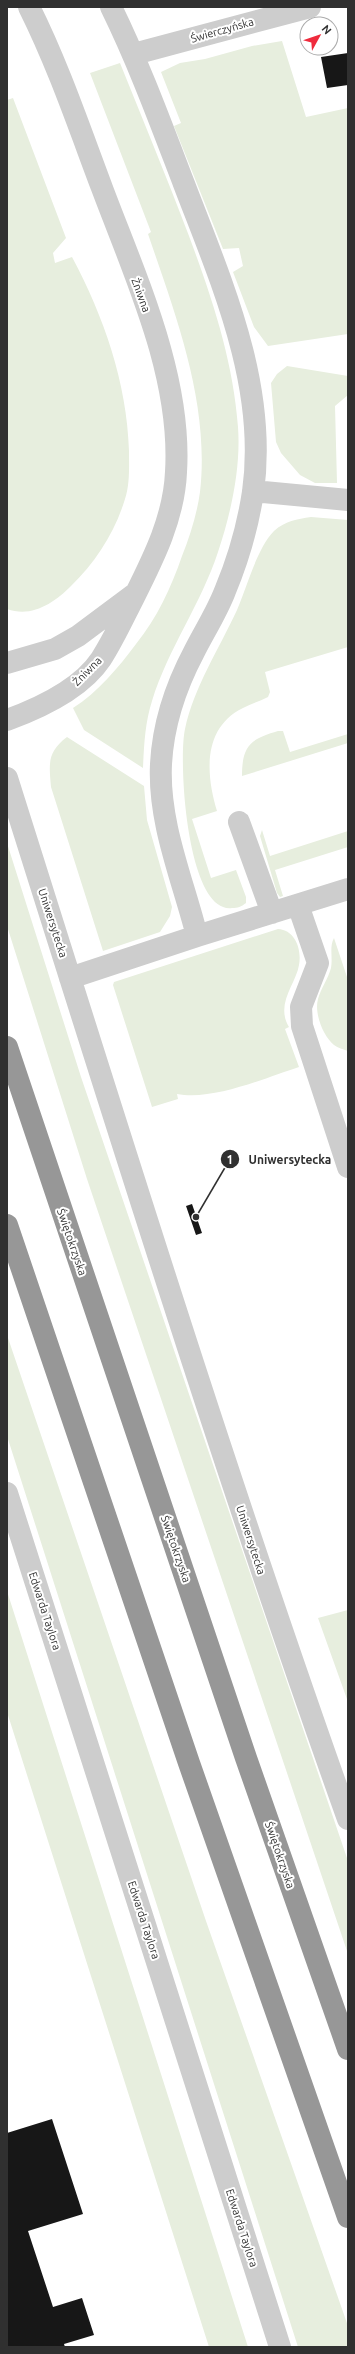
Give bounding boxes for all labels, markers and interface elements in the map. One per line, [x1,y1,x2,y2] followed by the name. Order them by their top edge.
[189,14,255,45] street label: Świerczyńska
[299,16,339,56] north arrow
[319,23,334,37] text: N
[129,276,153,314] street label: Żniwna
[70,654,104,688] street label: Żniwna
[36,887,70,959] street label: Uniwersytecka
[220,1147,339,1171] callout: Uniwersytecka
[227,1153,233,1166] text: 1
[249,1153,331,1166] text: Uniwersytecka
[55,1207,90,1277] street label: Świętokrzyska
[234,1504,268,1576] street label: Uniwersytecka
[159,1514,194,1584] street label: Świętokrzyska
[27,1571,63,1651] street label: Edwarda Taylora
[263,1820,298,1890] street label: Świętokrzyska
[126,1880,162,1960] street label: Edwarda Taylora
[224,2188,260,2268] street label: Edwarda Taylora

